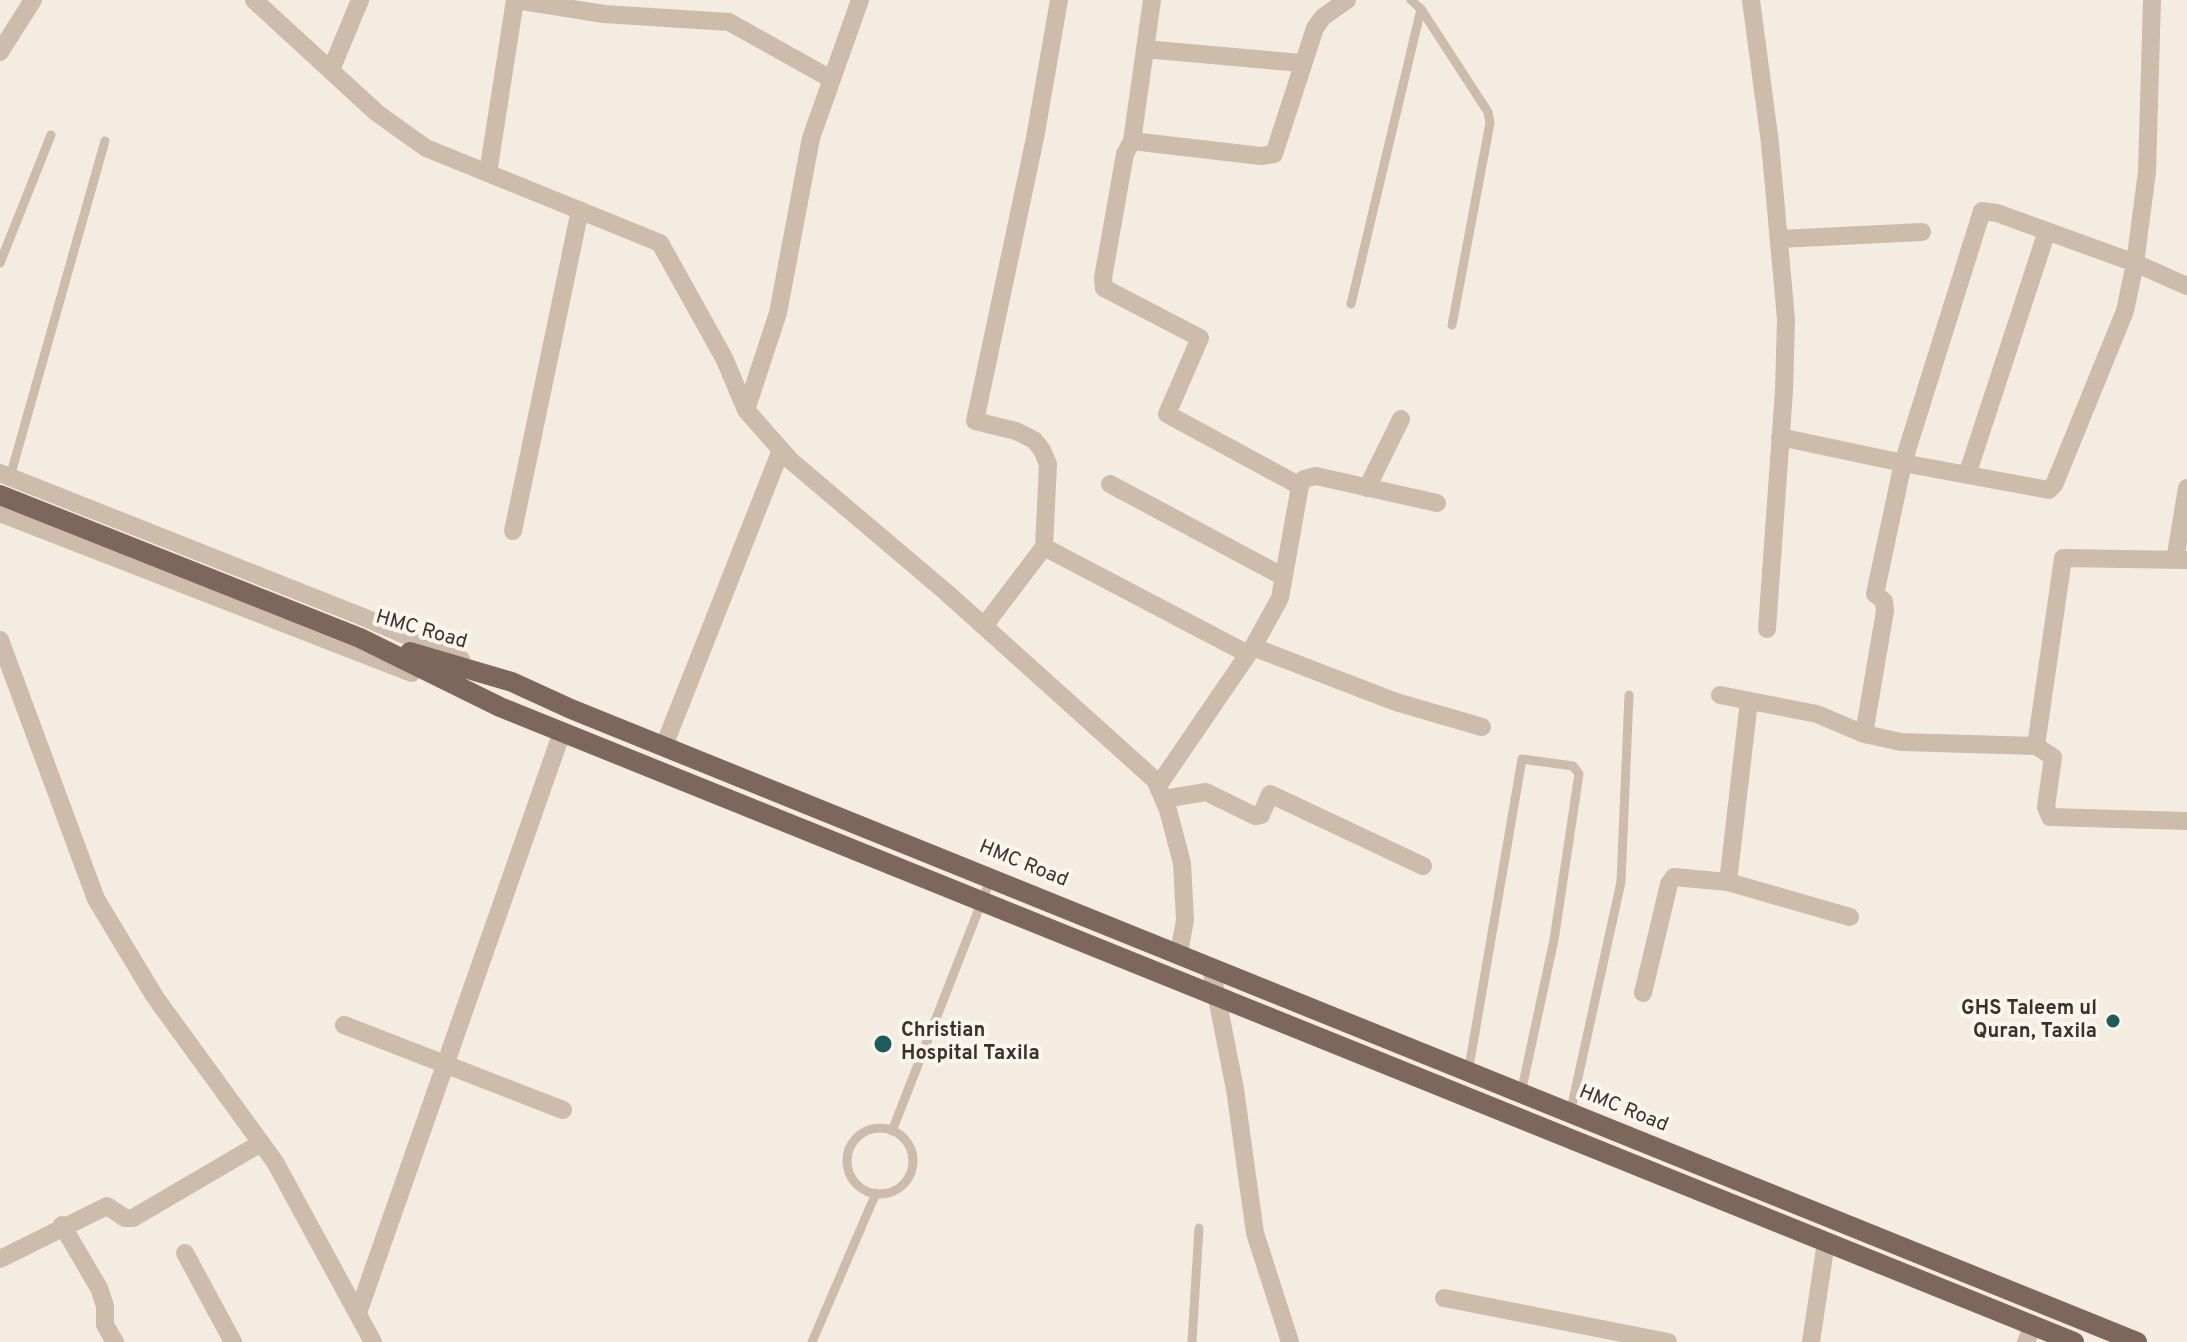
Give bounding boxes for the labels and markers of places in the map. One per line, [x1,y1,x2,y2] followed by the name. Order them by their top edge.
[1961,998,2097,1045] place label: GHS Taleem ul Quran, Taxila
[2104,1012,2122,1030] marker: GHS Taleem ul Quran, Taxila
[901,1020,1040,1067] place label: Christian Hospital Taxila
[872,1033,894,1055] marker: Christian Hospital Taxila

